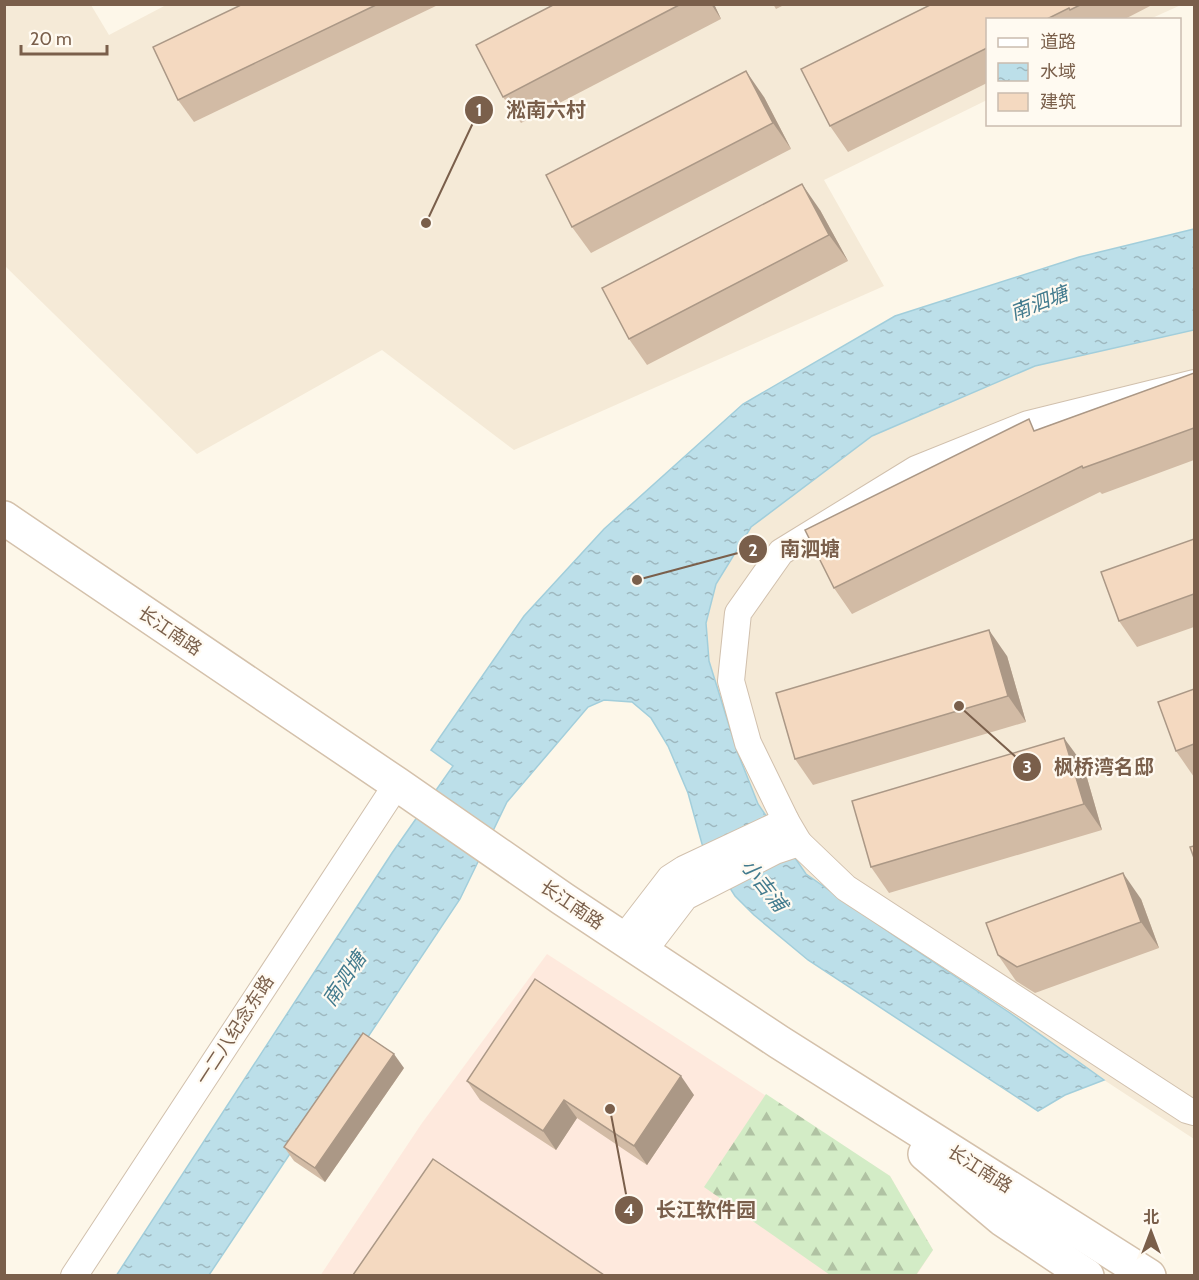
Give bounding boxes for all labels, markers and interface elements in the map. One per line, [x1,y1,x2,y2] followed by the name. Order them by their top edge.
[21,18,106,56] scale bar
[986,18,1181,126] legend
[30,28,72,50] text: 20 m
[1040,31,1076,53] text: 道路
[1040,61,1076,83] text: 水域
[464,91,598,129] callout: 淞南六村
[1040,91,1076,113] text: 建筑
[506,98,586,122] text: 淞南六村
[476,99,482,121] text: 1
[1007,280,1074,325] water label: 南泗塘
[738,530,852,568] callout: 南泗塘
[780,537,840,561] text: 南泗塘
[748,539,758,561] text: 2
[134,602,206,660] street label: 长江南路
[1012,748,1166,786] callout: 枫桥湾名邸
[1054,755,1154,779] text: 枫桥湾名邸
[1022,756,1032,778] text: 3
[736,854,794,918] water label: 小吉浦
[536,876,608,934] street label: 长江南路
[317,945,372,1011] water label: 南泗塘
[191,971,279,1089] street label: 一二八纪念东路
[944,1141,1016,1197] street label: 长江南路
[614,1191,768,1229] callout: 长江软件园
[656,1198,756,1222] text: 长江软件园
[623,1199,635,1221] text: 4
[1121,1202,1181,1262] north arrow
[1143,1208,1159,1227] text: 北

